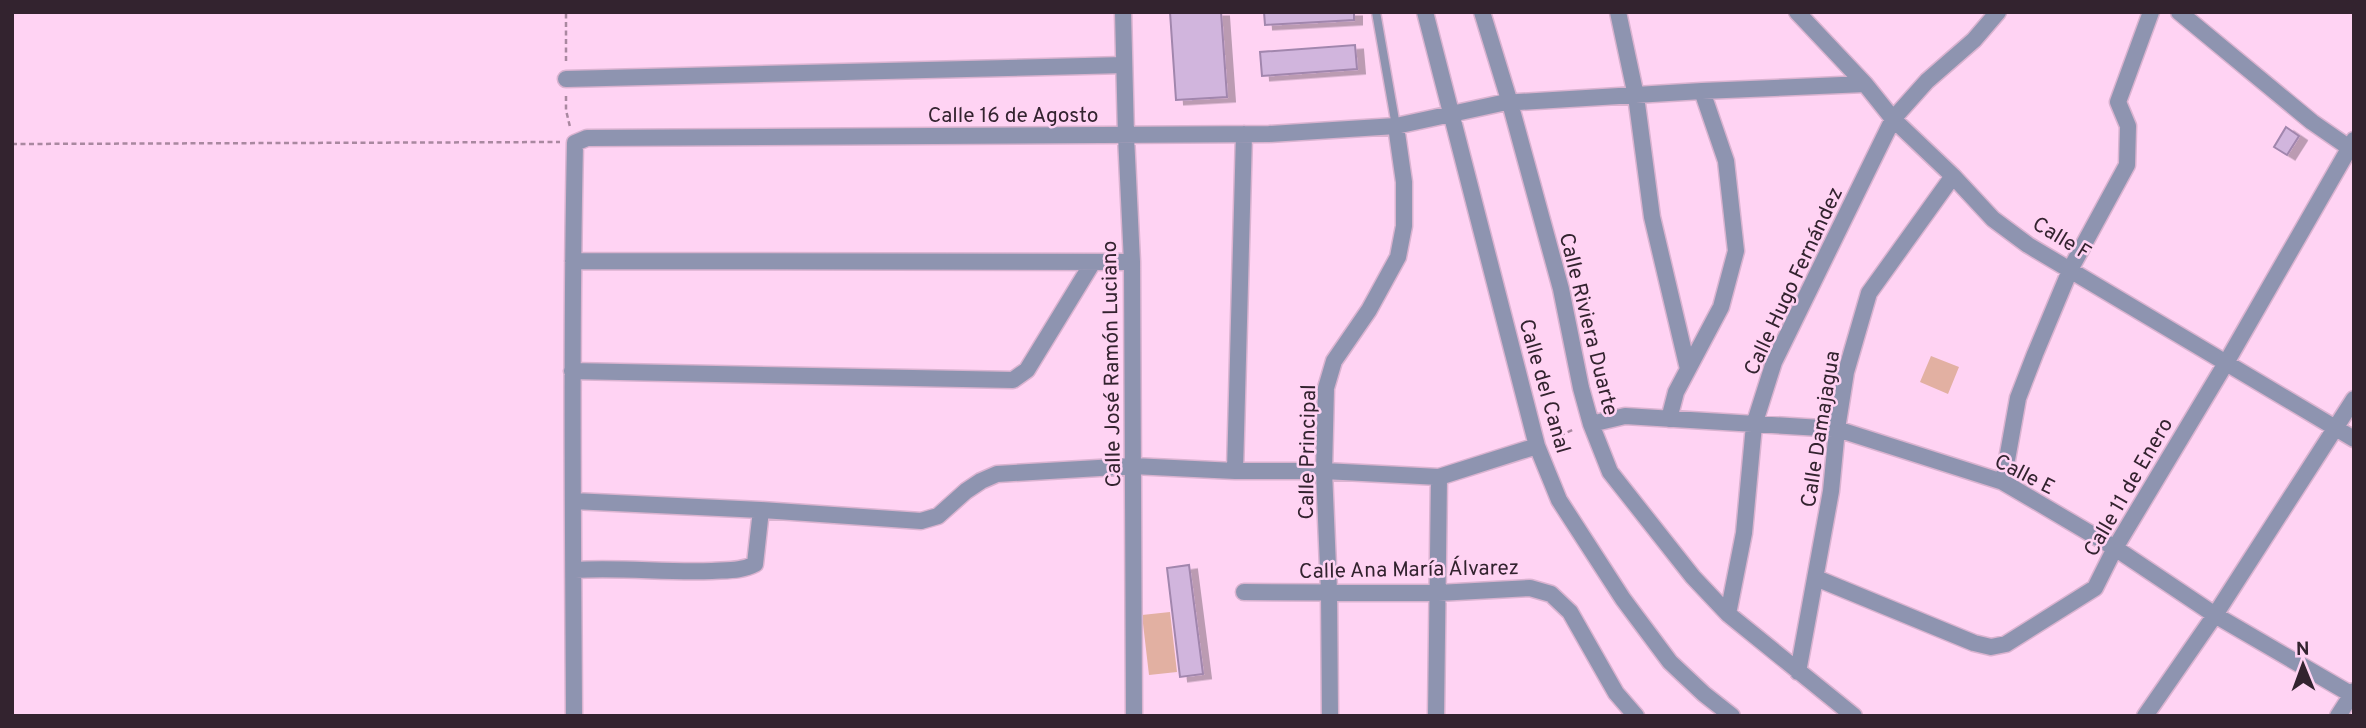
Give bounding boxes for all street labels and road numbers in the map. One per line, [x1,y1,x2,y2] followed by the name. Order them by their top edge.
[928,103,1098,130] street label: Calle 16 de Agosto
[1739,183,1850,380] street label: Calle Hugo Fernández
[2027,211,2095,267] street label: Calle F
[1552,230,1623,419] street label: Calle Riviera Duarte
[1097,240,1128,488] street label: Calle José Ramón Luciano
[1511,316,1576,457] street label: Calle del Canal
[1796,349,1847,509] street label: Calle Damajagua
[1294,384,1323,520] street label: Calle Principal
[2079,413,2180,562] street label: Calle 11 de Enero
[1989,449,2059,502] street label: Calle E
[1299,554,1519,586] street label: Calle Ana María Álvarez

